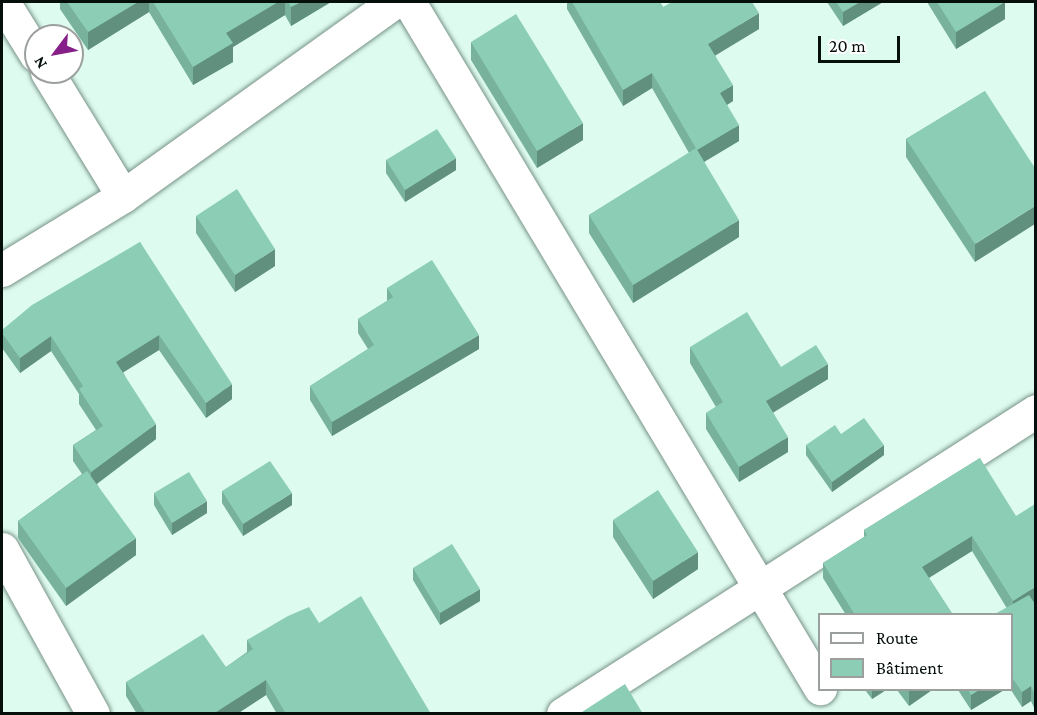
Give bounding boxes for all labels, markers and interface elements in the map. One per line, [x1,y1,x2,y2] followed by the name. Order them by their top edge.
[24,24,84,84] north arrow
[821,24,904,62] scale bar
[829,36,866,56] text: 20 m
[30,54,50,72] text: N
[818,613,1013,691] legend
[876,628,918,648] text: Route
[876,658,943,678] text: Bâtiment

